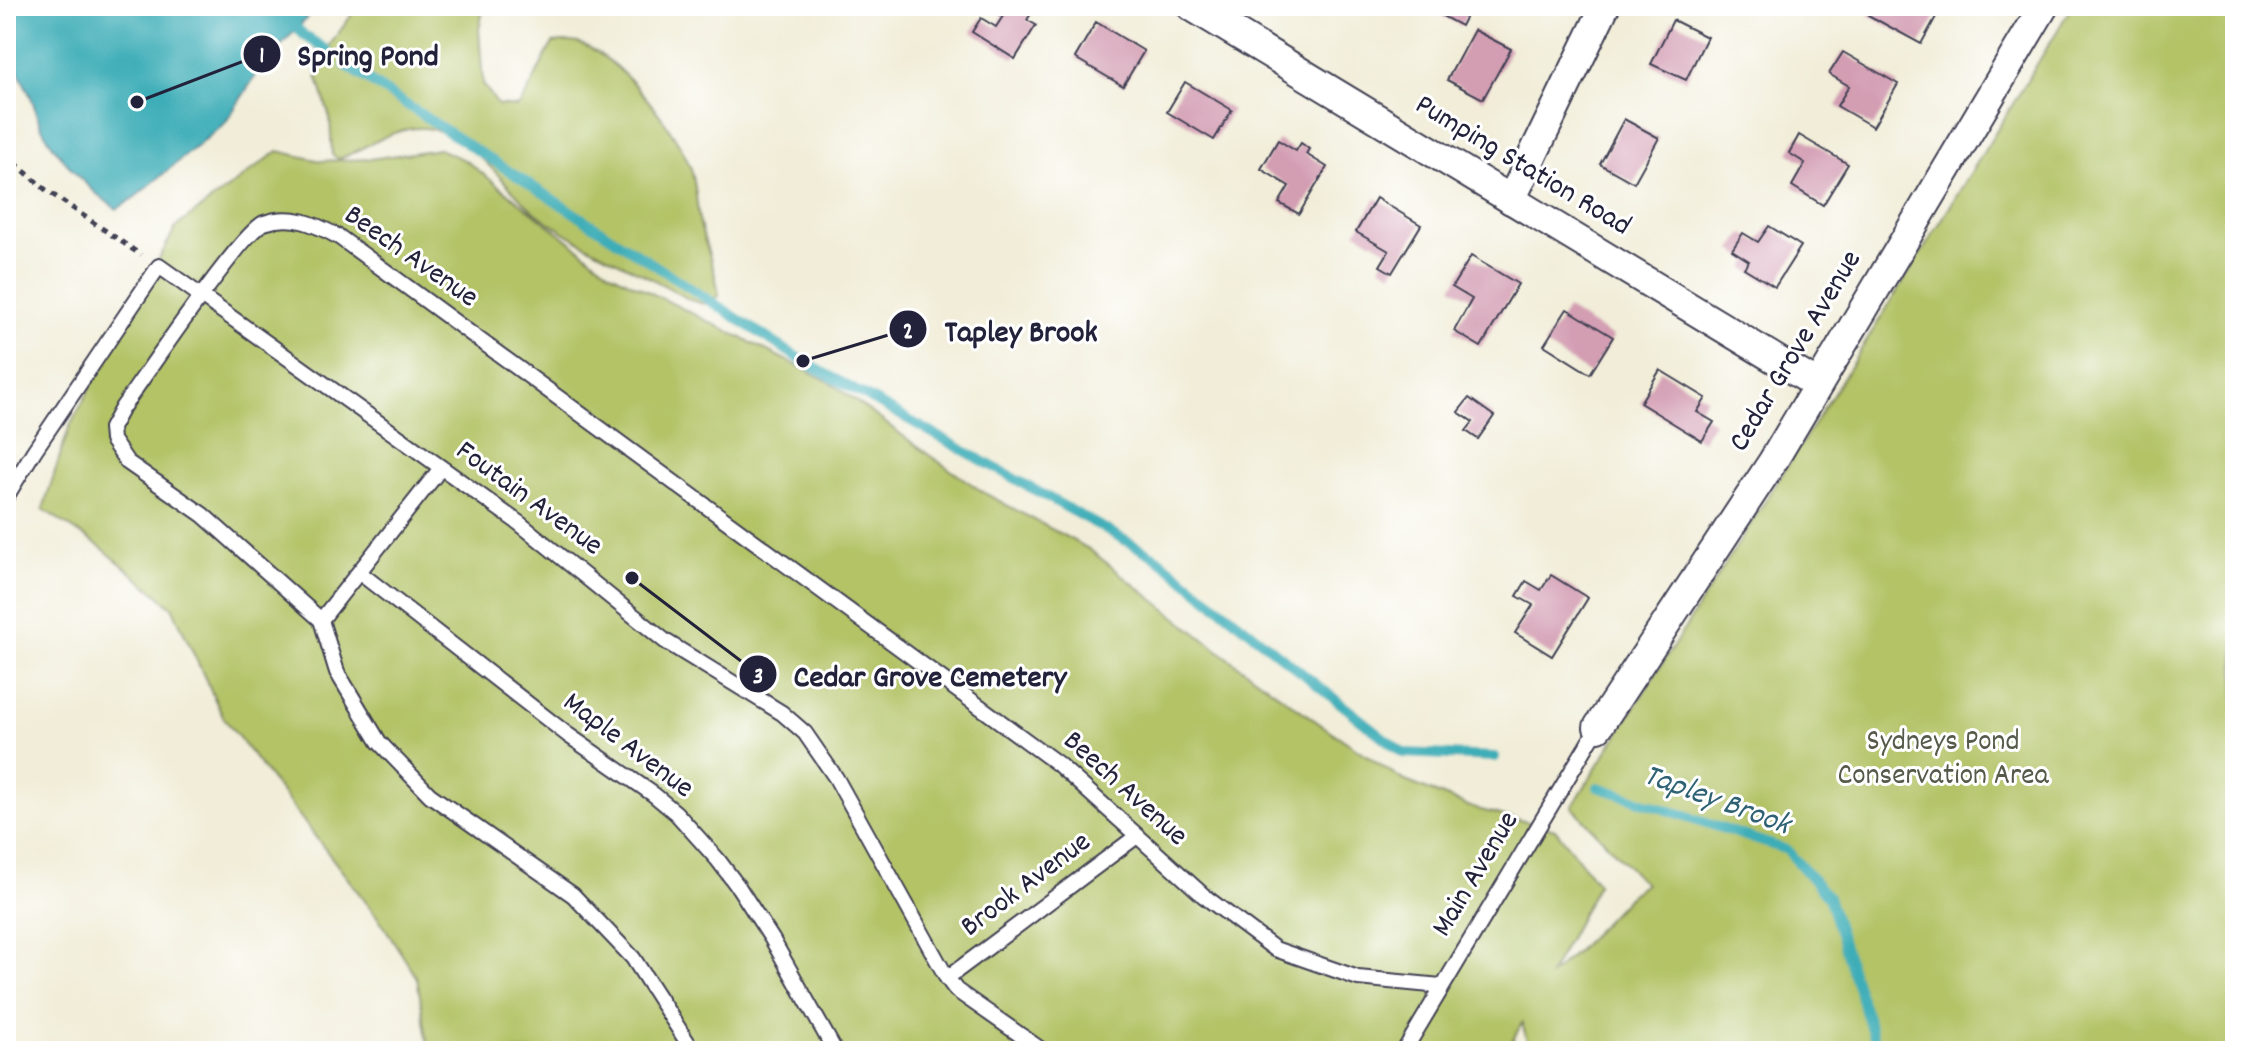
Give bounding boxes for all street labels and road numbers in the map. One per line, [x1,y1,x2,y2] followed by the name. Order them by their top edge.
[1406,85,1638,249] street label: Pumping Station Road
[334,196,486,320] street label: Beech Avenue
[1720,243,1874,461] street label: Cedar Grove Avenue
[445,432,611,568] street label: Foutain Avenue
[552,683,702,811] street label: Maple Avenue
[1052,722,1196,858] street label: Beech Avenue
[1423,804,1531,946] street label: Main Avenue
[953,823,1101,949] street label: Brook Avenue

